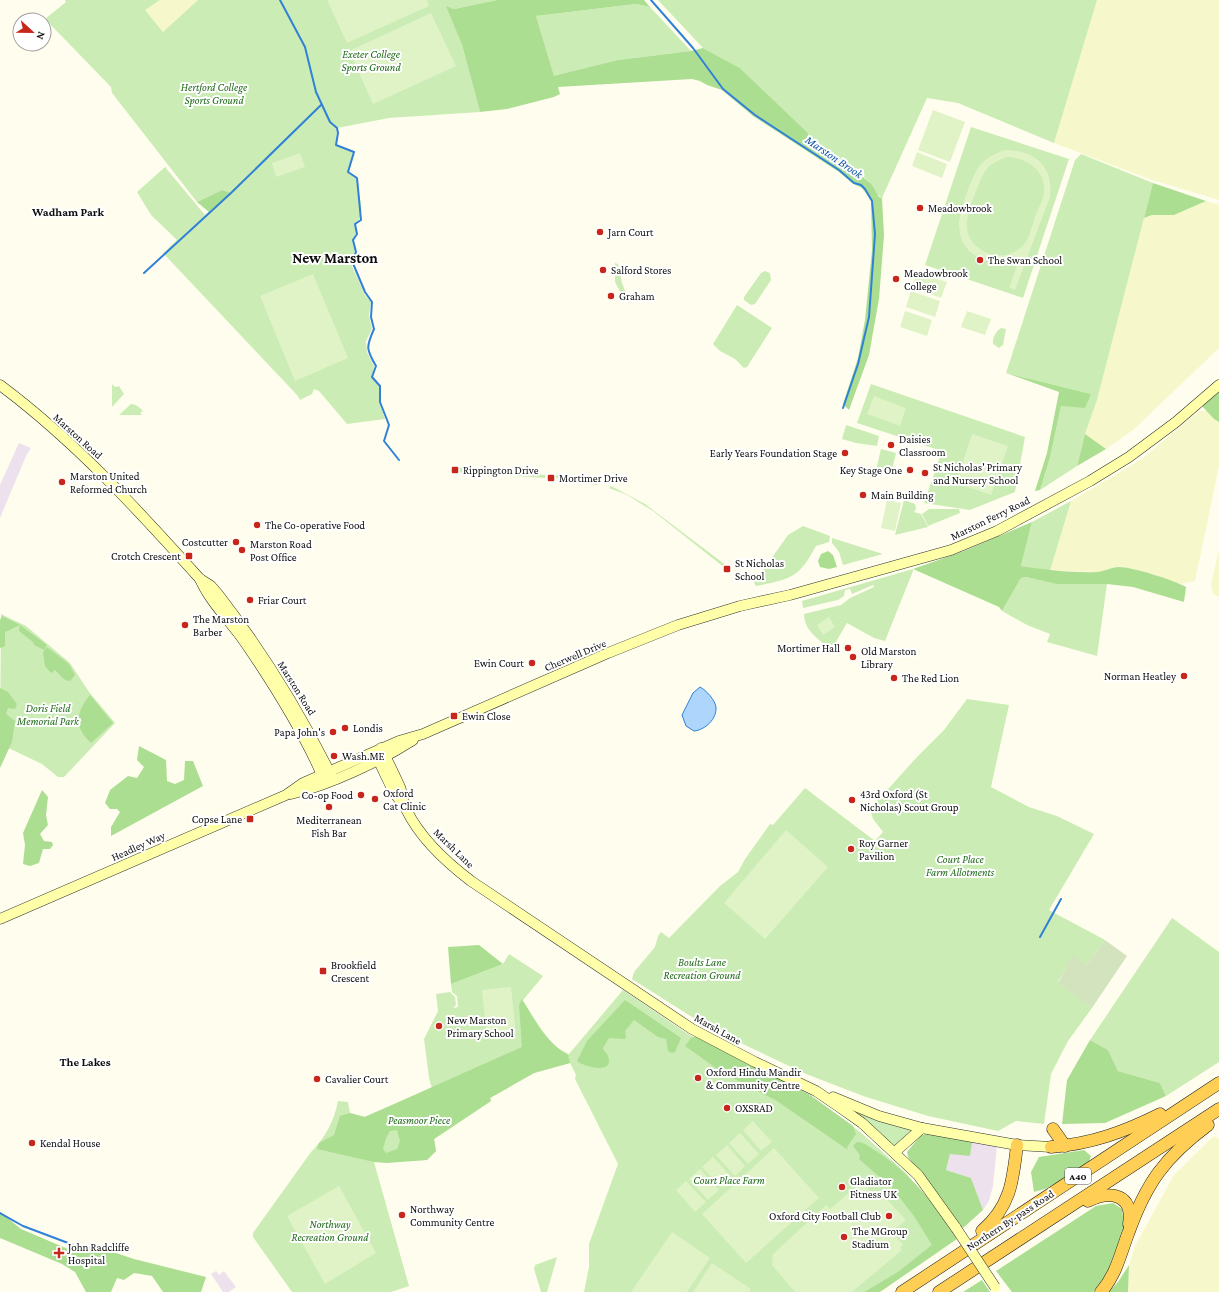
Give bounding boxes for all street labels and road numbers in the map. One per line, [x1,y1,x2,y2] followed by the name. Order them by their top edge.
[51,411,105,461] street label: Marston Road
[948,494,1032,543] street label: Marston Ferry Road
[542,637,608,673] street label: Cherwell Drive
[276,659,319,718] street label: Marston Road
[431,826,477,870] street label: Marsh Lane
[109,828,168,864] street label: Headley Way
[692,1011,744,1047] street label: Marsh Lane
[1065,1168,1091,1184] road number: A40
[964,1187,1057,1254] street label: Northern By-pass Road

